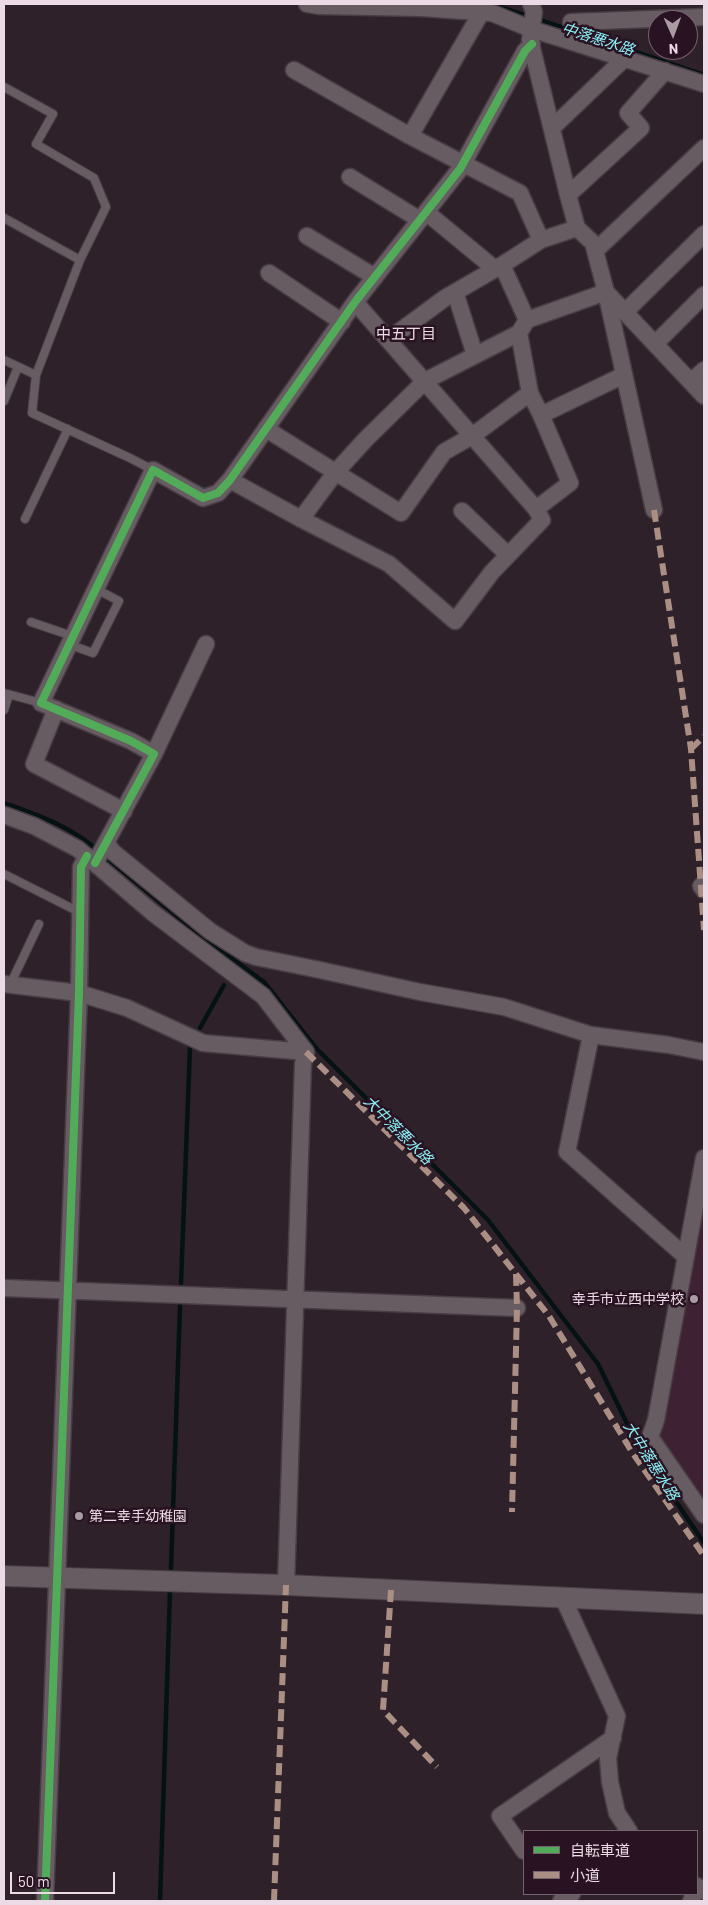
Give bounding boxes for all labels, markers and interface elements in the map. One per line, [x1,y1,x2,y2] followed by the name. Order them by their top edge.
[648,10,698,60] north arrow
[560,19,636,59] water label: 中落悪水路
[669,41,678,58] text: N
[376,325,436,343] district label: 中五丁目
[360,1092,436,1168] water label: 大中落悪水路
[572,1291,684,1307] place label: 幸手市立西中学校
[688,1293,700,1305] marker: 幸手市立西中学校
[620,1418,682,1504] water label: 大中落悪水路
[89,1508,187,1524] place label: 第二幸手幼稚園
[73,1510,85,1522] marker: 第二幸手幼稚園
[523,1830,698,1895] legend
[570,1841,630,1859] text: 自転車道
[12,1862,118,1894] scale bar
[570,1866,600,1884] text: 小道
[18,1872,50,1890] text: 50 m

